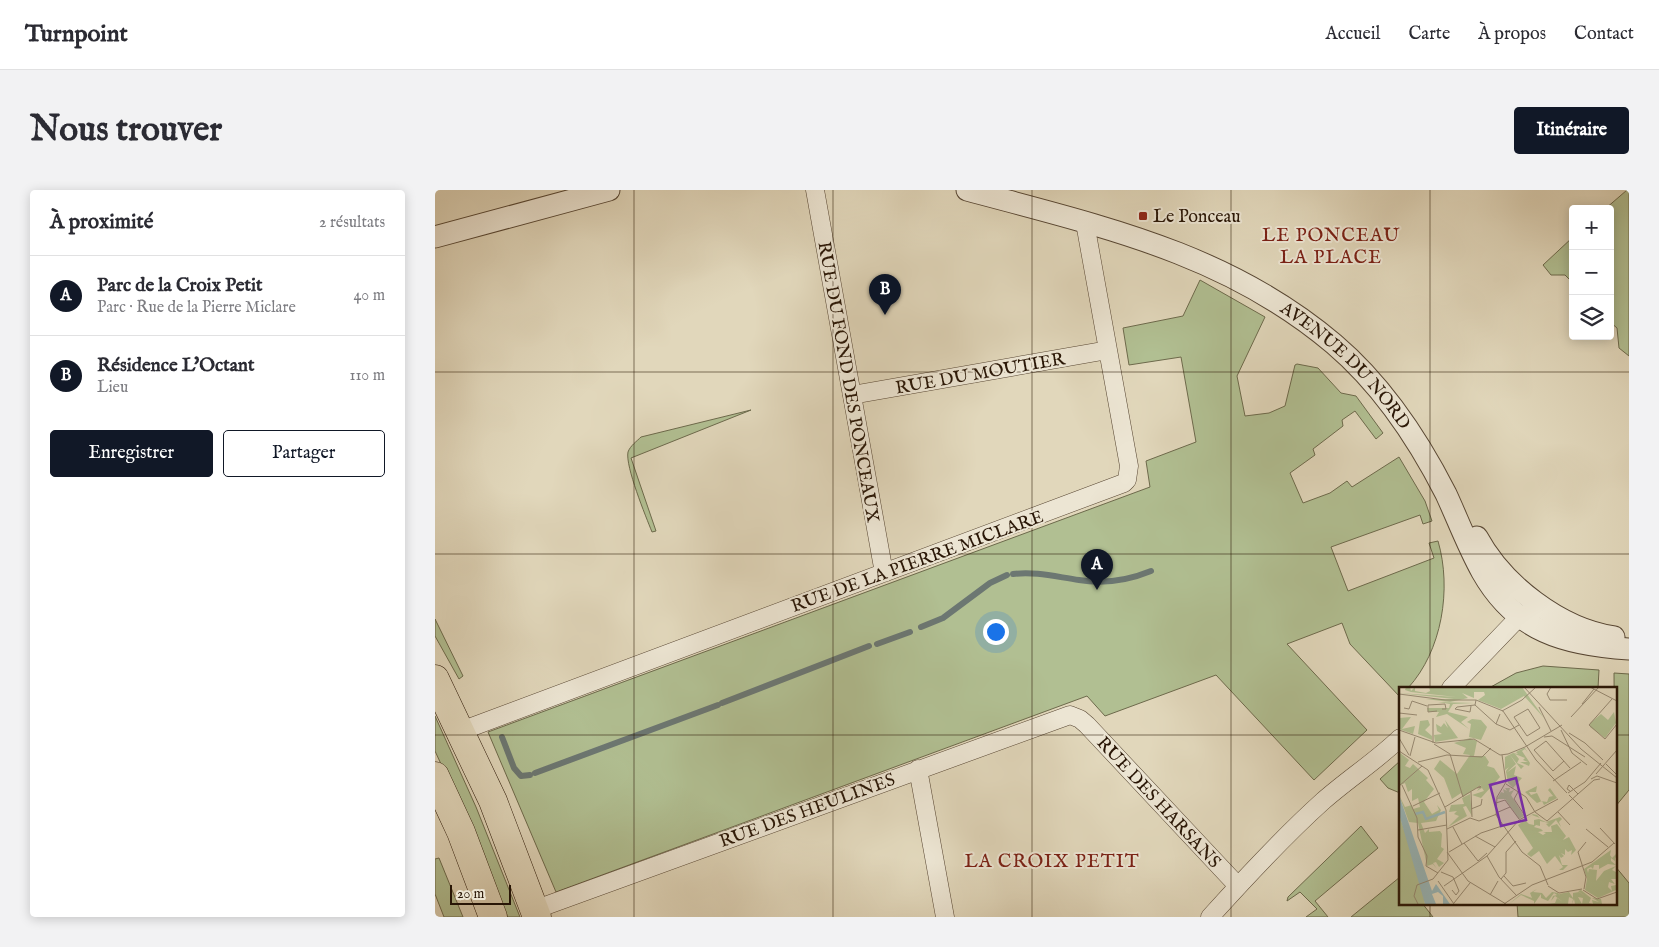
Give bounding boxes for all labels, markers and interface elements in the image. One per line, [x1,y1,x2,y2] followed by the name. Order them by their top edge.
[25,19,128,50] text: Turnpoint
[1326,23,1381,46] text: Accueil
[1409,23,1450,46] text: Carte
[1478,23,1546,46] text: À propos
[1574,23,1634,46] text: Contact
[1514,107,1629,154] button: Itinéraire
[30,108,222,153] text: Nous trouver
[1569,205,1614,340] map controls
[1569,205,1614,250] button: +
[1153,206,1241,229] place label: Le Ponceau
[50,209,153,236] text: À proximité
[1137,210,1149,222] marker: Le Ponceau
[319,213,385,233] text: 2 résultats
[1262,224,1400,270] district label: LE PONCEAU LA PLACE
[811,240,884,525] street label: RUE DU FOND DES PONCEAUX
[1569,250,1614,295] button: −
[97,274,263,298] text: Parc de la Croix Petit
[869,274,901,315] pin: B
[61,286,71,306] text: A
[353,286,385,306] text: 40 m
[1569,295,1614,340] button: layers
[1275,297,1415,434] street label: AVENUE DU NORD
[97,298,296,318] text: Parc · Rue de la Pierre Miclare
[894,348,1068,401] street label: RUE DU MOUTIER
[97,354,254,378] text: Résidence L'Octant
[61,366,71,386] text: B
[349,366,385,386] text: 110 m
[97,378,128,398] text: Lieu
[50,430,213,477] button: Enregistrer
[223,430,385,477] button: Partager
[788,506,1047,619] street label: RUE DE LA PIERRE MICLARE
[1081,549,1113,590] pin: A
[983,619,1009,645] your location
[1399,687,1617,904] inset map
[1091,732,1225,874] street label: RUE DES HARSANS
[717,769,898,854] street label: RUE DES HEULINES
[964,850,1140,874] district label: LA CROIX PETIT
[450,882,511,905] scale bar
[457,885,484,903] text: 20 m

